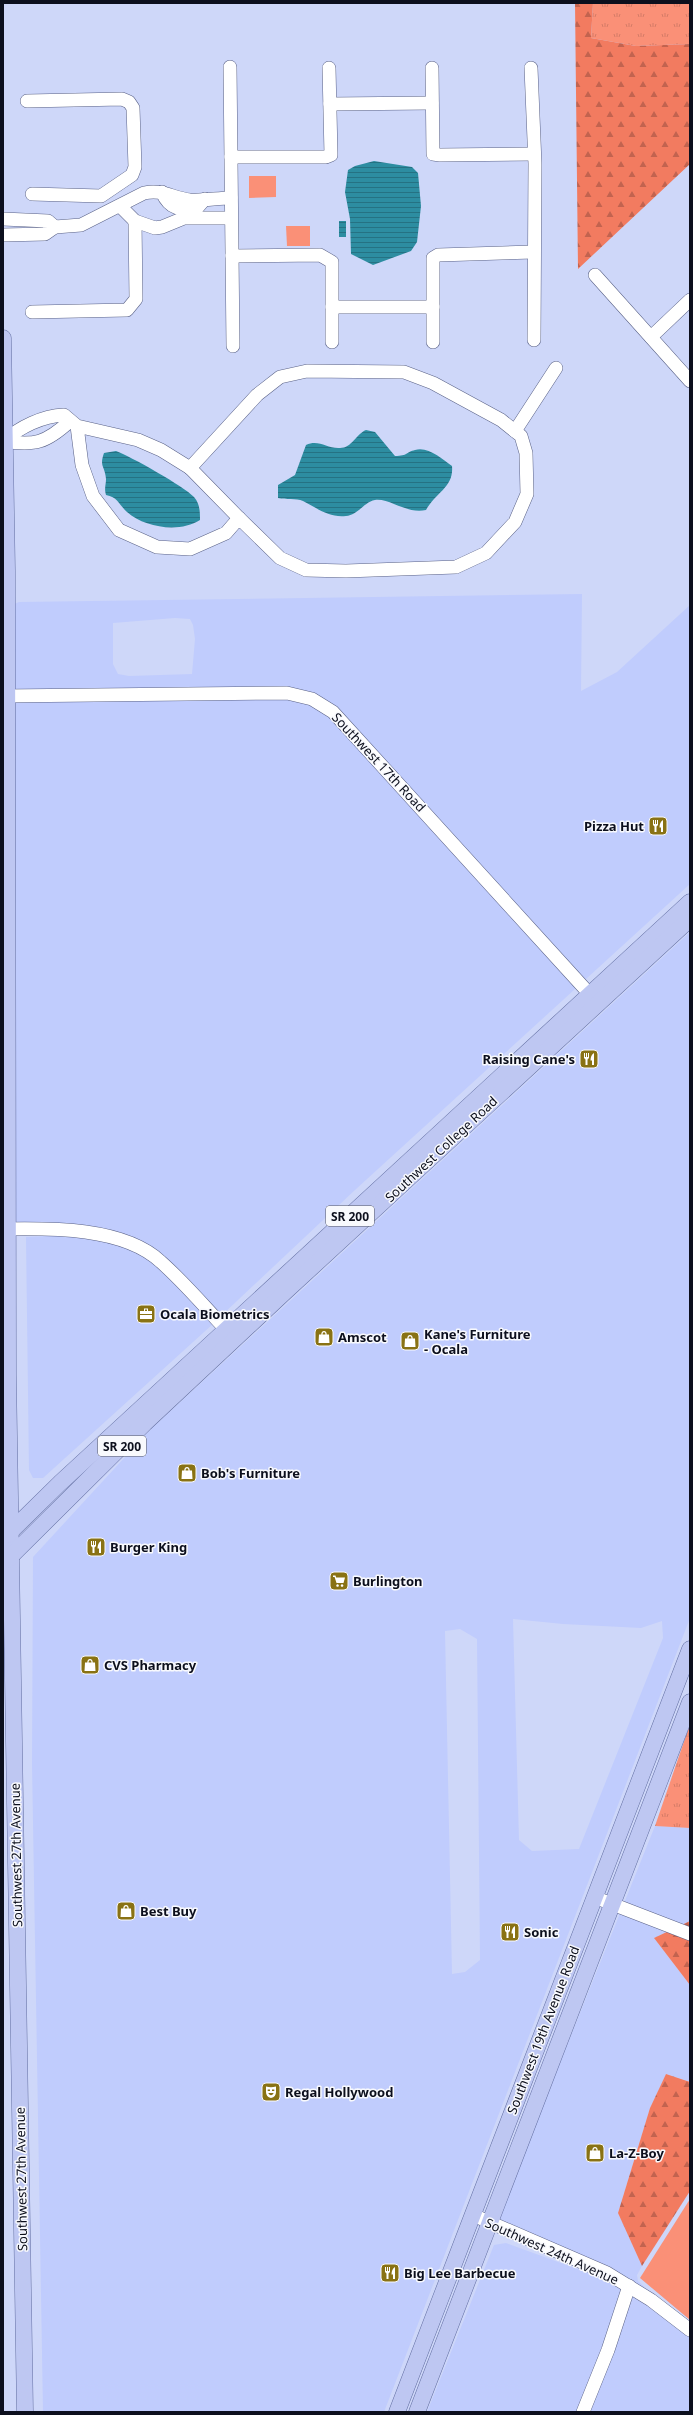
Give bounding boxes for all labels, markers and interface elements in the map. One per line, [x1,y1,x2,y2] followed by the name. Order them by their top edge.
[328,708,430,816] street label: Southwest 17th Road
[647,815,669,837] restaurant icon: Pizza Hut
[584,817,644,835] place label: Pizza Hut
[578,1048,600,1070] restaurant icon: Raising Cane's
[483,1050,575,1068] place label: Raising Cane's
[381,1092,501,1206] street label: Southwest College Road
[326,1206,374,1226] road number: SR 200
[135,1303,157,1325] office icon: Ocala Biometrics
[160,1305,270,1323] place label: Ocala Biometrics
[424,1325,531,1358] place label: Kane's Furniture - Ocala
[313,1326,335,1348] shop icon: Amscot
[338,1328,387,1346] place label: Amscot
[399,1330,421,1352] shop icon: Kane's Furniture - Ocala
[98,1436,146,1456] road number: SR 200
[176,1462,198,1484] shop icon: Bob's Furniture
[201,1464,300,1482] place label: Bob's Furniture
[85,1536,107,1558] restaurant icon: Burger King
[110,1538,187,1556] place label: Burger King
[328,1570,350,1592] supermarket icon: Burlington
[353,1572,423,1590] place label: Burlington
[79,1654,101,1676] shop icon: CVS Pharmacy
[104,1656,197,1674] place label: CVS Pharmacy
[6,1783,26,1927] street label: Southwest 27th Avenue
[115,1900,137,1922] shop icon: Best Buy
[140,1902,197,1920] place label: Best Buy
[499,1921,521,1943] restaurant icon: Sonic
[524,1923,559,1941] place label: Sonic
[503,1943,583,2117] street label: Southwest 19th Avenue Road
[260,2081,282,2103] theatre icon: Regal Hollywood
[285,2083,393,2101] place label: Regal Hollywood
[11,2107,31,2251] street label: Southwest 27th Avenue
[584,2142,606,2164] shop icon: La-Z-Boy
[609,2144,664,2162] place label: La-Z-Boy
[482,2213,622,2289] street label: Southwest 24th Avenue
[379,2262,401,2284] restaurant icon: Big Lee Barbecue
[404,2264,516,2282] place label: Big Lee Barbecue

